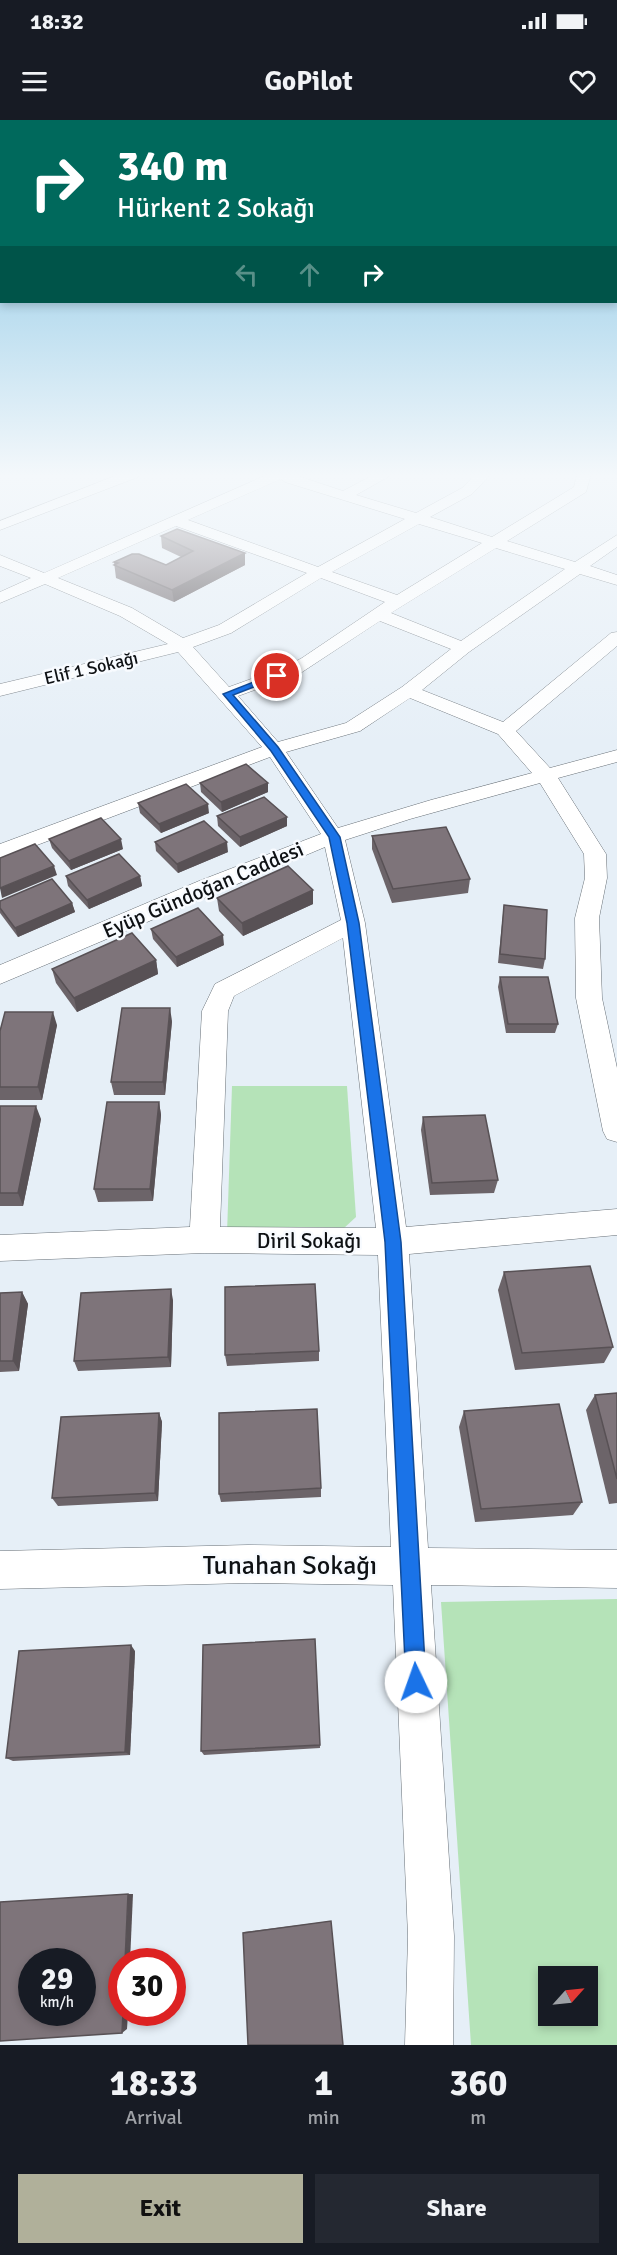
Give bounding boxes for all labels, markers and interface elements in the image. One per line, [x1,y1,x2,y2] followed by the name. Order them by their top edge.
[30,8,84,35] text: 18:32
[18,65,51,98] icon: menu
[264,65,353,98] text: GoPilot
[566,65,599,98] icon: heart
[117,141,228,192] text: 340 m
[18,144,96,222] icon: right
[117,192,315,225] text: Hürkent 2 Sokağı
[230,258,263,291] icon: left
[293,258,326,291] icon: ahead
[356,258,389,291] icon: right
[42,647,140,689] street label: Elif 1 Sokağı
[251,650,302,701] pin
[260,659,293,692] icon: arrive
[99,836,307,944] street label: Eyüp Gündoğan Caddesi
[257,1228,361,1254] street label: Diril Sokağı
[203,1550,377,1582] street label: Tunahan Sokağı
[384,1650,448,1714] position arrow
[108,1948,186,2026] speed limit sign: 30
[41,1961,73,1998] text: 29
[538,1966,598,2026] north arrow
[538,1966,598,2026] map controls
[40,1993,74,2011] text: km/h
[110,2061,198,2106] text: 18:33
[314,2061,333,2106] text: 1
[449,2061,507,2106] text: 360
[125,2105,182,2130] text: Arrival
[307,2105,340,2130] text: min
[470,2105,486,2130] text: m
[18,2174,303,2243] button: Exit
[315,2174,599,2243] button: Share

